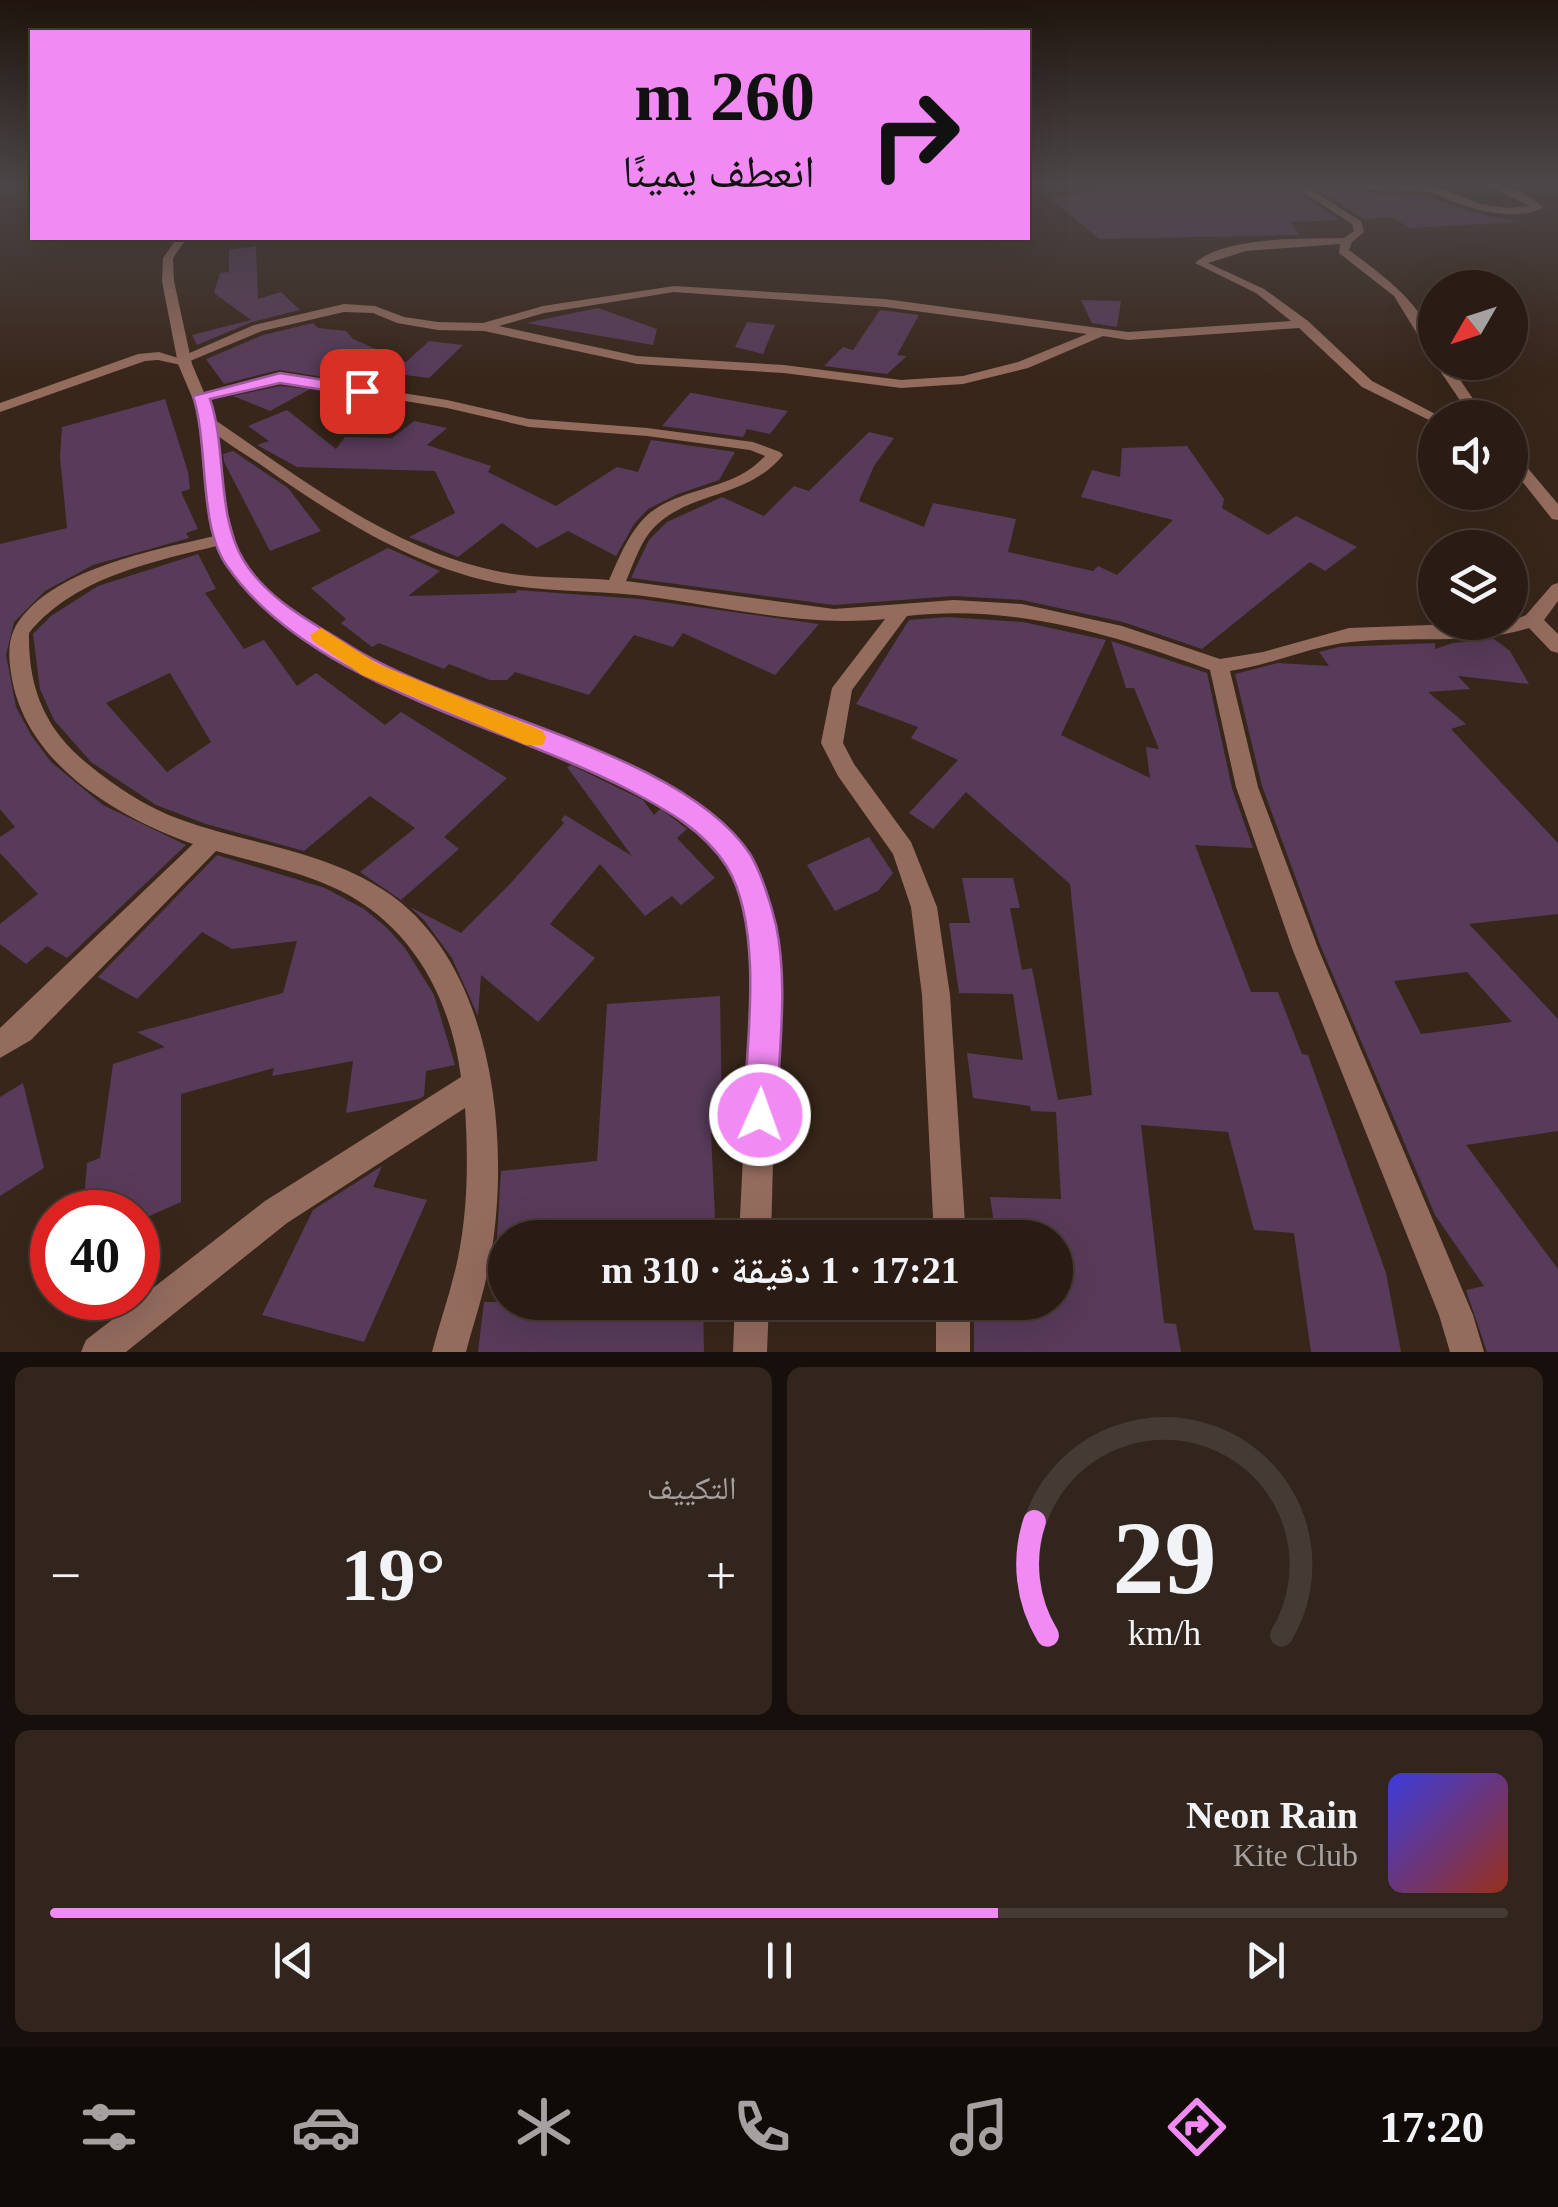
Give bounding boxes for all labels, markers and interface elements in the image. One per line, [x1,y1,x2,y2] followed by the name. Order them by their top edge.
[634,58,815,135] text: 260 m
[850,70,980,200] icon: right
[622,147,815,197] text: انعطف يمينًا
[1418,270,1528,380] north arrow
[1418,270,1528,640] map controls
[320,349,405,434] pin
[335,364,390,419] icon: arrive
[1418,400,1528,510] button: sound
[1418,530,1528,640] button: layers
[708,1063,812,1167] position arrow
[30,1190,160,1320] speed limit sign: 40
[601,1249,960,1291] text: 17:21 · 1 دقيقة · 310 m
[647,1470,737,1506] text: التكييف
[1113,1500,1217,1615] text: 29
[341,1533,446,1616] text: 19°
[50,1545,81,1606] text: −
[705,1545,737,1606] text: +
[1128,1613,1202,1653] text: km/h
[1186,1794,1358,1836] text: Neon Rain
[1233,1837,1358,1873] text: Kite Club
[266,1933,321,1988] icon: previous
[752,1933,807,1988] icon: pause
[1238,1933,1293,1988] icon: next
[74,2092,144,2162] icon: filters
[291,2092,361,2162] icon: car
[509,2092,579,2162] icon: climate
[727,2092,797,2162] icon: phone
[944,2092,1014,2162] icon: music
[1162,2092,1232,2162] icon: directions
[1379,2102,1484,2152] text: 17:20

